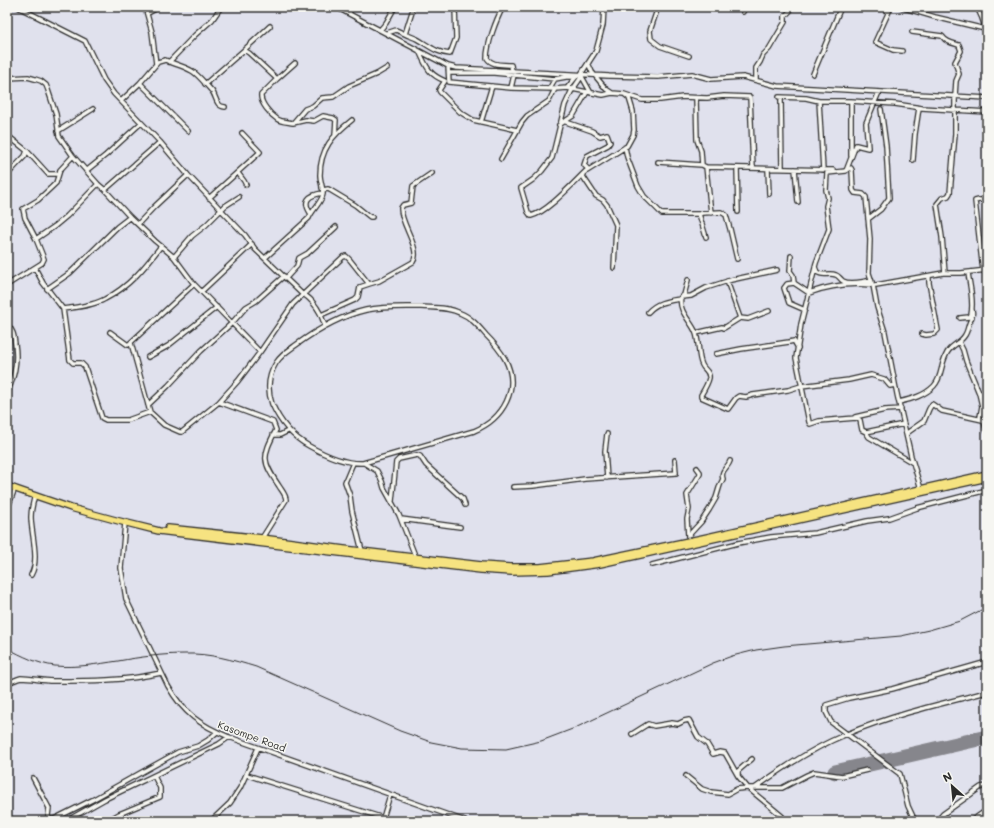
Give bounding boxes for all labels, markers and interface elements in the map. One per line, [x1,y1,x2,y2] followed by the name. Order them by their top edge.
[216,717,288,755] street label: Kasompe Road
[932,766,972,806] north arrow
[940,768,954,785] text: N

